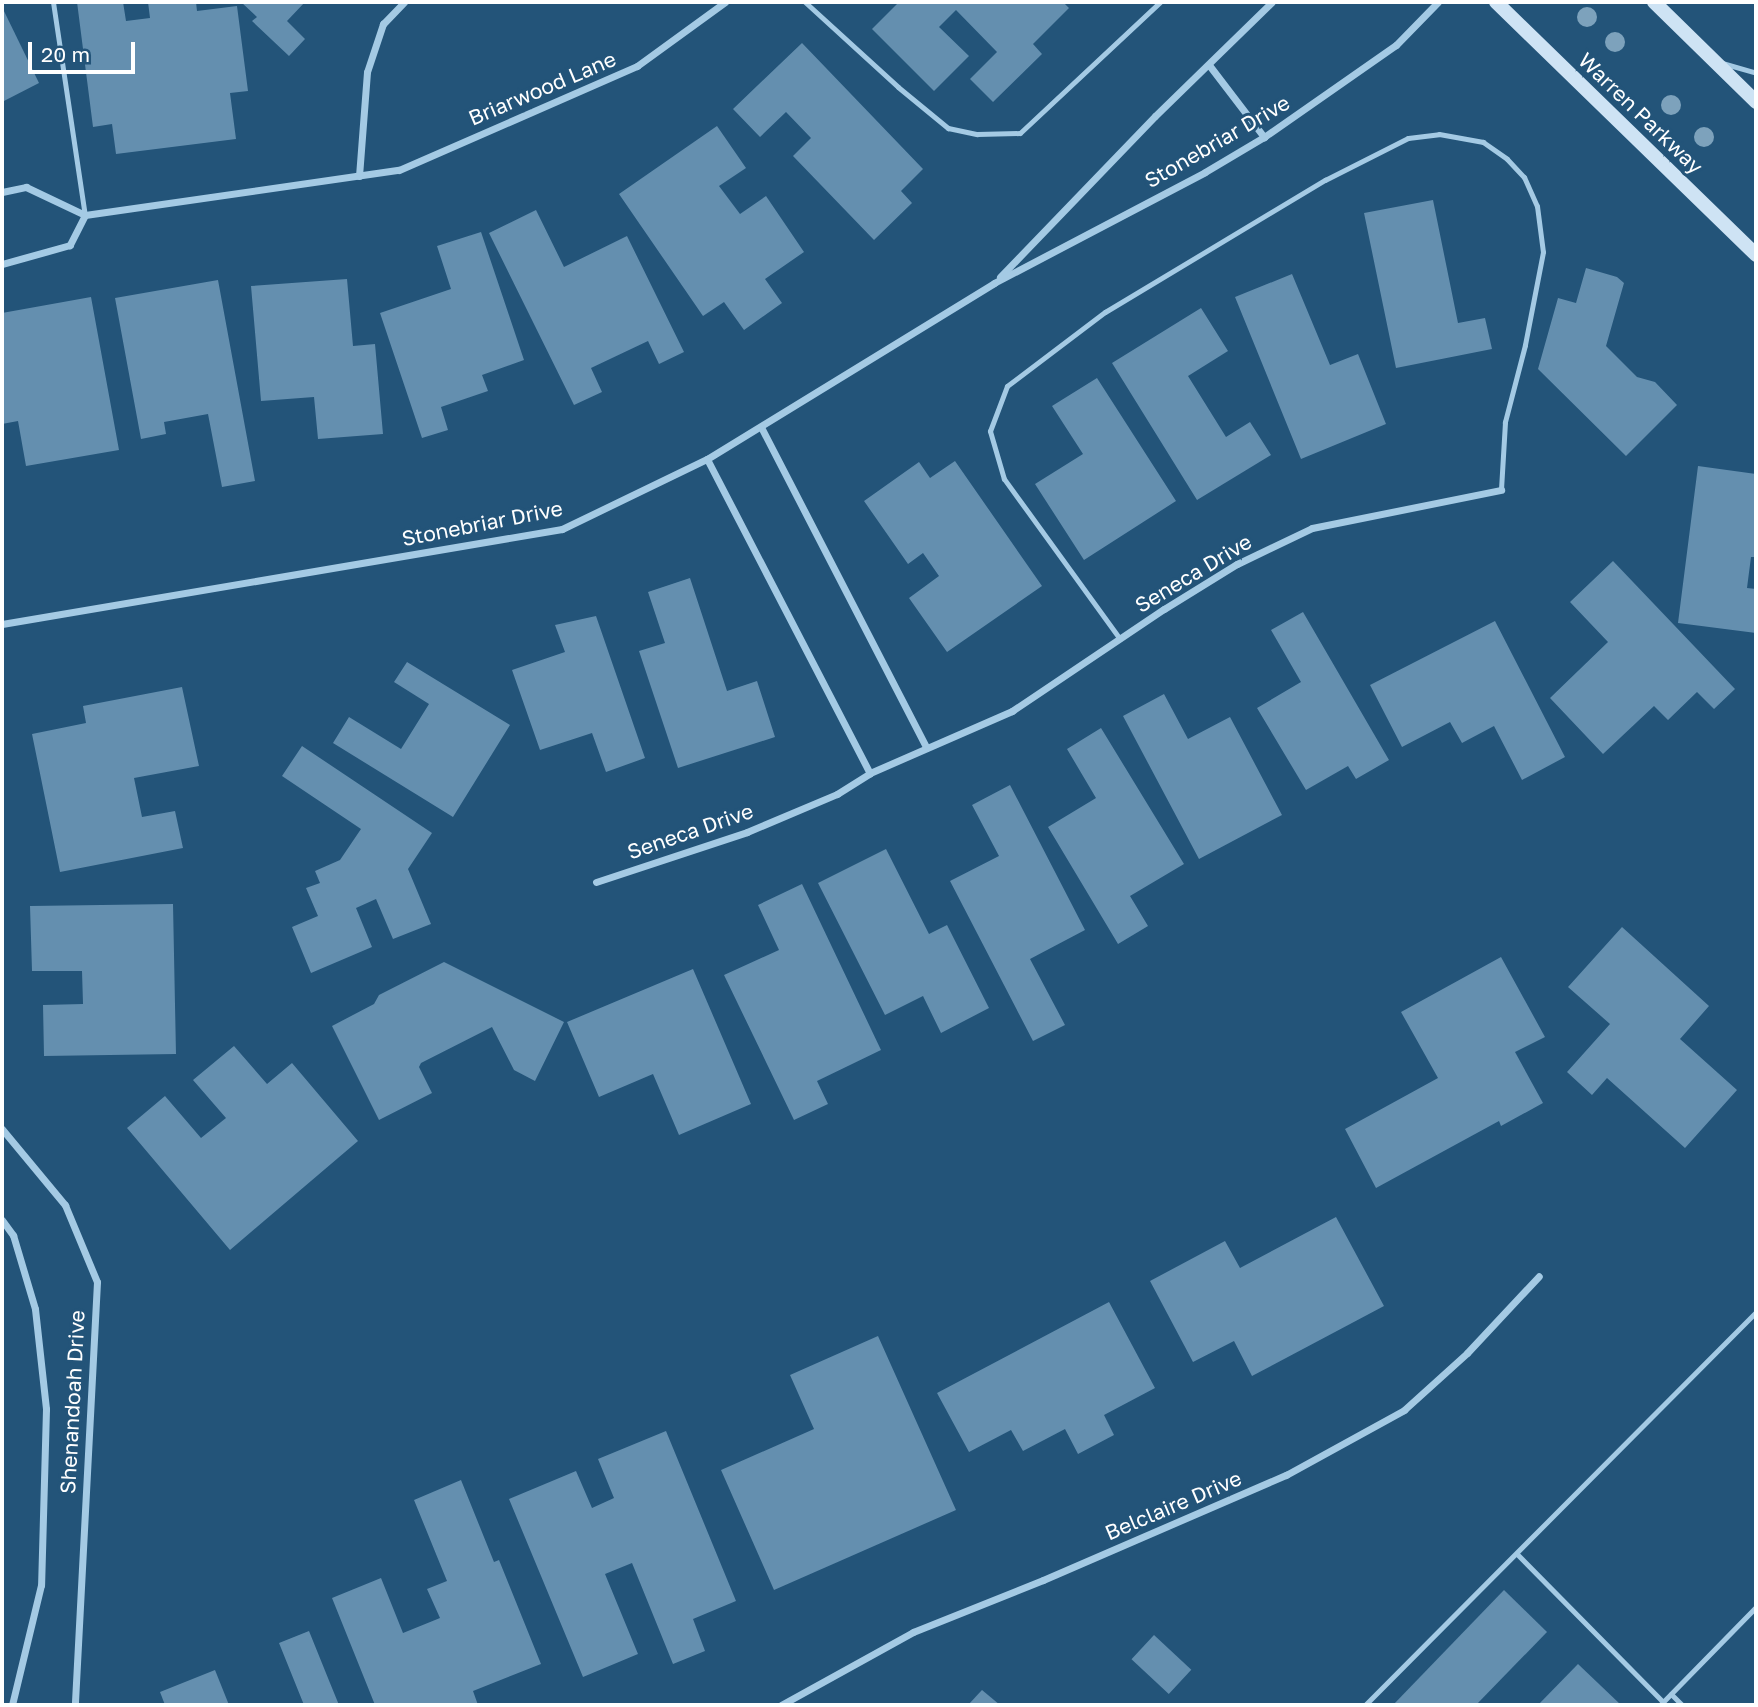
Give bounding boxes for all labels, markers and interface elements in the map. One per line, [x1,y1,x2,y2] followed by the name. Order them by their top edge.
[32,28,138,72] scale bar
[41,41,90,67] text: 20 m
[465,46,619,130] street label: Briarwood Lane
[1574,47,1708,179] street label: Warren Parkway
[1140,89,1294,193] street label: Stonebriar Drive
[399,495,565,551] street label: Stonebriar Drive
[1130,528,1256,618] street label: Seneca Drive
[624,798,756,864] street label: Seneca Drive
[55,1310,89,1494] street label: Shenandoah Drive
[1101,1465,1245,1545] street label: Belclaire Drive

